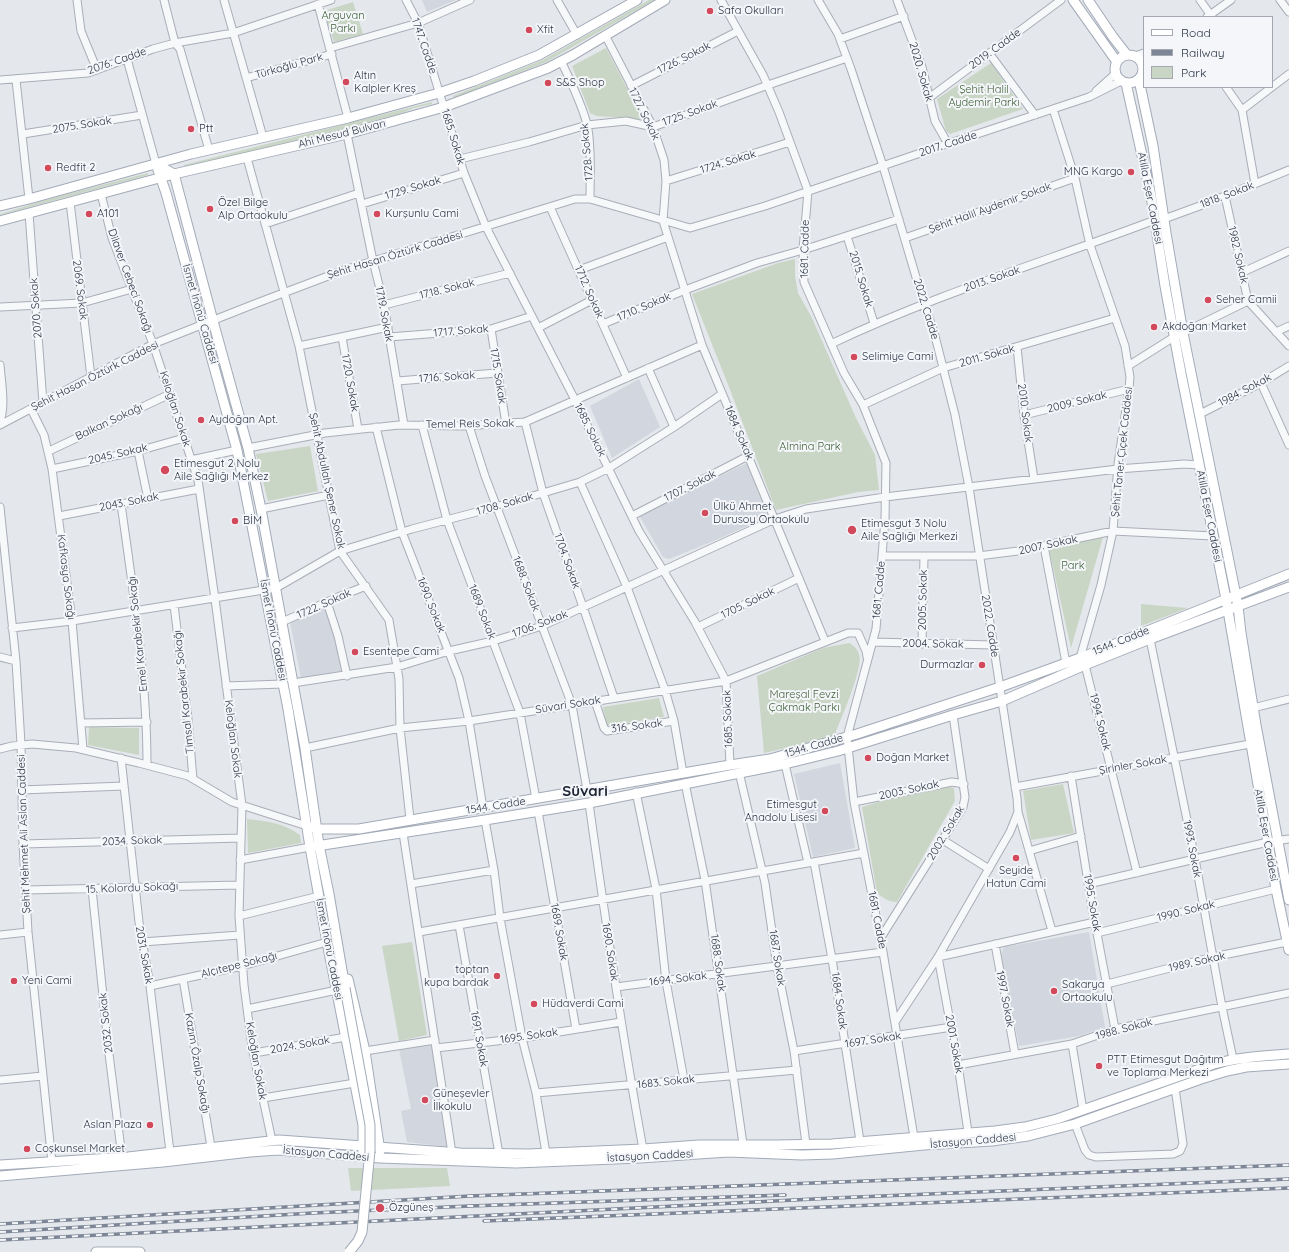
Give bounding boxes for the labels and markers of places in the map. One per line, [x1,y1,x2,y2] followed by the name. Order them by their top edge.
[718,4,783,18] place label: Safa Okulları
[705,6,715,16] marker: Safa Okulları
[537,23,554,37] place label: Xfit
[524,25,534,35] marker: Xfit
[354,69,416,95] place label: Altın Kalpler Kreş
[556,76,605,90] place label: S&S Shop
[341,77,351,87] marker: Altın Kalpler Kreş
[543,78,553,88] marker: S&S Shop
[199,122,213,136] place label: Ptt
[186,124,196,134] marker: Ptt
[56,161,95,175] place label: Redfit 2
[43,163,53,173] marker: Redfit 2
[1064,165,1123,179] place label: MNG Kargo
[1126,167,1136,177] marker: MNG Kargo
[218,196,288,222] place label: Özel Bilge Alp Ortaokulu
[205,204,215,214] marker: Özel Bilge Alp Ortaokulu
[97,207,119,221] place label: A101
[385,207,459,221] place label: Kurşunlu Cami
[84,209,94,219] marker: A101
[372,209,382,219] marker: Kurşunlu Cami
[1216,293,1277,307] place label: Seher Camii
[1203,295,1213,305] marker: Seher Camii
[1162,320,1247,334] place label: Akdoğan Market
[1149,322,1159,332] marker: Akdoğan Market
[862,350,933,364] place label: Selimiye Cami
[849,352,859,362] marker: Selimiye Cami
[209,413,278,427] place label: Aydoğan Apt.
[196,415,206,425] marker: Aydoğan Apt.
[174,457,269,483] place label: Etimesgut 2 Nolu Aile Sağlığı Merkez
[159,464,171,476] marker: Etimesgut 2 Nolu Aile Sağlığı Merkez
[713,500,809,526] place label: Ülkü Ahmet Durusoy Ortaokulu
[700,508,710,518] marker: Ülkü Ahmet Durusoy Ortaokulu
[243,514,262,528] place label: BİM
[230,516,240,526] marker: BİM
[861,517,958,543] place label: Etimesgut 3 Nolu Aile Sağlığı Merkezi
[846,524,858,536] marker: Etimesgut 3 Nolu Aile Sağlığı Merkezi
[363,645,439,659] place label: Esentepe Cami
[350,647,360,657] marker: Esentepe Cami
[920,658,974,672] place label: Durmazlar
[977,660,987,670] marker: Durmazlar
[876,751,949,765] place label: Doğan Market
[863,753,873,763] marker: Doğan Market
[745,798,817,824] place label: Etimesgut Anadolu Lisesi
[820,806,830,816] marker: Etimesgut Anadolu Lisesi
[1011,853,1021,863] marker: Seyide Hatun Cami
[986,864,1046,890] place label: Seyide Hatun Cami
[424,963,489,989] place label: toptan kupa bardak
[492,971,502,981] marker: toptan kupa bardak
[22,974,72,988] place label: Yeni Cami
[9,976,19,986] marker: Yeni Cami
[1062,978,1113,1004] place label: Sakarya Ortaokulu
[1049,986,1059,996] marker: Sakarya Ortaokulu
[542,997,624,1011] place label: Hüdaverdi Cami
[529,999,539,1009] marker: Hüdaverdi Cami
[1107,1053,1224,1079] place label: PTT Etimesgut Dağıtım ve Toplama Merkezi
[1094,1061,1104,1071] marker: PTT Etimesgut Dağıtım ve Toplama Merkezi
[433,1087,489,1113] place label: Güneşevler İlkokulu
[420,1095,430,1105] marker: Güneşevler İlkokulu
[83,1118,142,1132] place label: Aslan Plaza
[145,1120,155,1130] marker: Aslan Plaza
[35,1142,125,1156] place label: Coşkunsel Market
[22,1144,32,1154] marker: Coşkunsel Market
[389,1201,433,1215] place label: Özgüneş
[374,1202,386,1214] marker: Özgüneş

